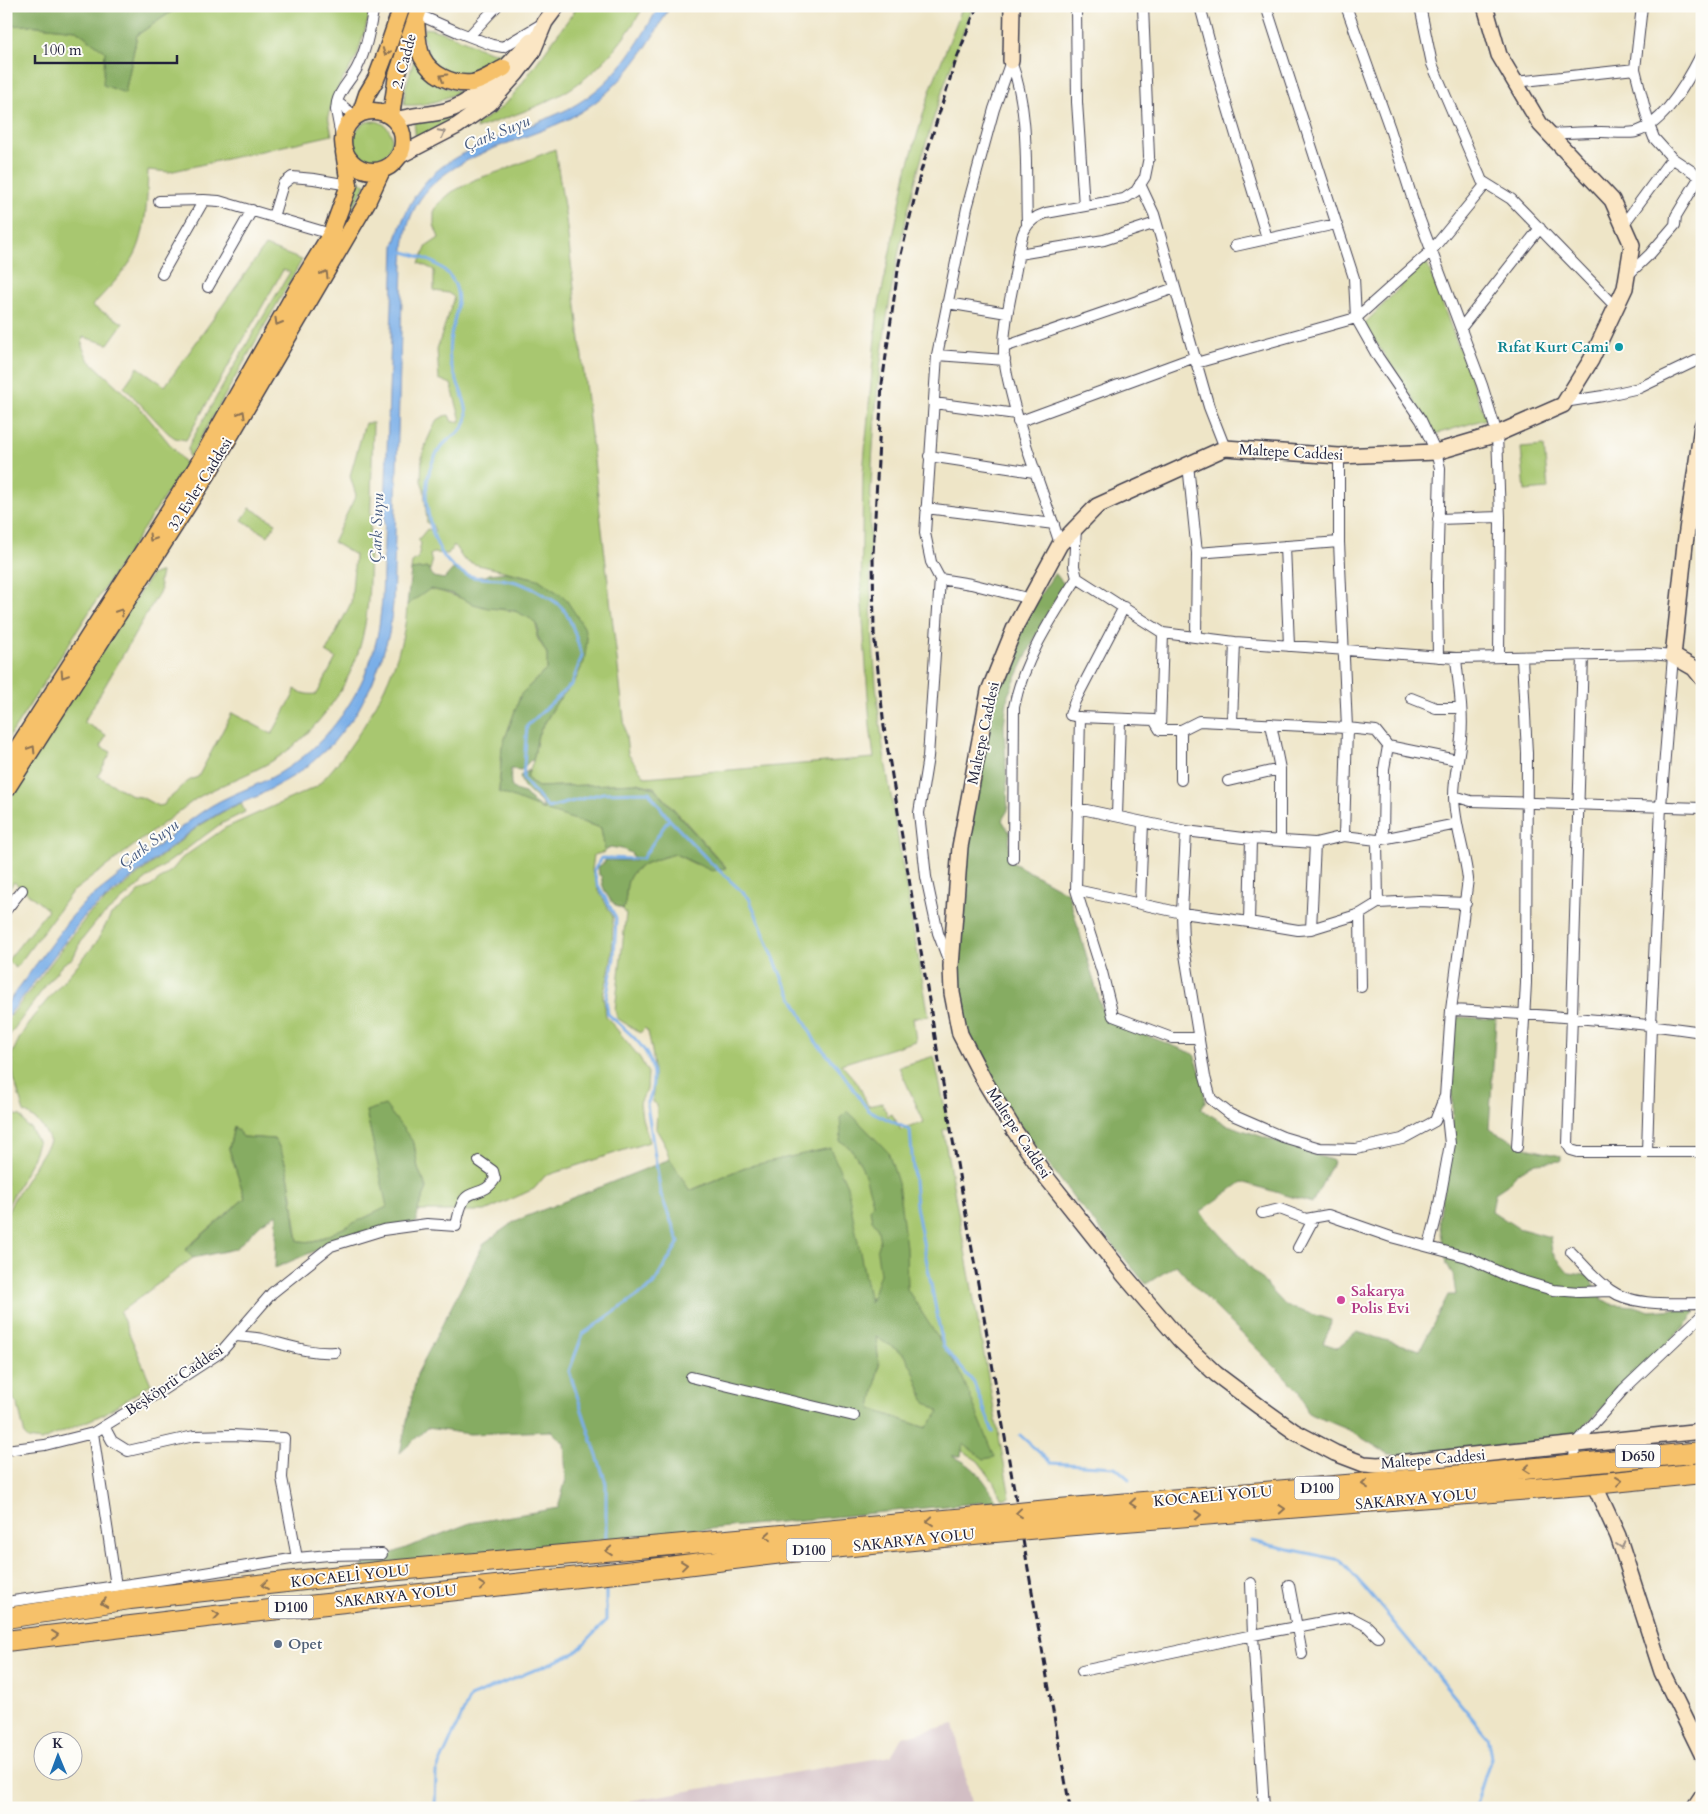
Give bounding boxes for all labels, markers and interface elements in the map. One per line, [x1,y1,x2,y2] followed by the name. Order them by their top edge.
[387,31,421,91] street label: 2. Cadde
[35,32,178,64] scale bar
[42,40,82,60] text: 100 m
[382,48,392,56] one-way arrow
[439,73,448,83] one-way arrow
[461,110,533,156] water label: Çark Suyu
[437,130,446,140] one-way arrow
[318,271,328,280] one-way arrow
[275,317,285,326] one-way arrow
[1497,337,1609,357] place label: Rıfat Kurt Cami
[1613,341,1625,353] marker: Rıfat Kurt Cami
[236,411,246,420] one-way arrow
[163,434,237,534] street label: 32 Evler Caddesi
[1238,439,1344,465] street label: Maltepe Caddesi
[365,493,389,563] water label: Çark Suyu
[148,532,158,541] one-way arrow
[113,608,123,617] one-way arrow
[61,669,71,678] one-way arrow
[962,680,1004,786] street label: Maltepe Caddesi
[26,745,36,754] one-way arrow
[115,814,183,874] water label: Çark Suyu
[982,1084,1056,1182] street label: Maltepe Caddesi
[1351,1281,1410,1318] place label: Sakarya Polis Evi
[1335,1294,1347,1306] marker: Sakarya Polis Evi
[121,1340,227,1420] street label: Beşköprü Caddesi
[1380,1444,1486,1474] street label: Maltepe Caddesi
[1616,1444,1660,1468] road number: D650
[1522,1463,1530,1474] one-way arrow
[1294,1476,1340,1500] road number: D100
[1615,1476,1623,1487] one-way arrow
[1361,1478,1369,1489] one-way arrow
[1153,1481,1274,1511] street label: KOCAELİ YOLU
[1354,1484,1478,1514] street label: SAKARYA YOLU
[1129,1497,1137,1508] one-way arrow
[1279,1504,1287,1515] one-way arrow
[1014,1507,1022,1518] one-way arrow
[1194,1510,1202,1521] one-way arrow
[926,1516,934,1527] one-way arrow
[852,1524,976,1556] street label: SAKARYA YOLU
[764,1531,772,1542] one-way arrow
[786,1538,832,1562] road number: D100
[1615,1540,1625,1548] one-way arrow
[604,1545,612,1556] one-way arrow
[290,1560,411,1592] street label: KOCAELİ YOLU
[680,1560,688,1571] one-way arrow
[261,1579,269,1590] one-way arrow
[334,1580,458,1612] street label: SAKARYA YOLU
[478,1581,486,1592] one-way arrow
[268,1595,314,1618] road number: D100
[100,1597,108,1608] one-way arrow
[212,1610,220,1621] one-way arrow
[50,1631,59,1641] one-way arrow
[288,1634,323,1654] place label: Opet
[272,1638,284,1650] marker: Opet
[32,1732,82,1782] north arrow
[52,1734,64,1753] text: K

